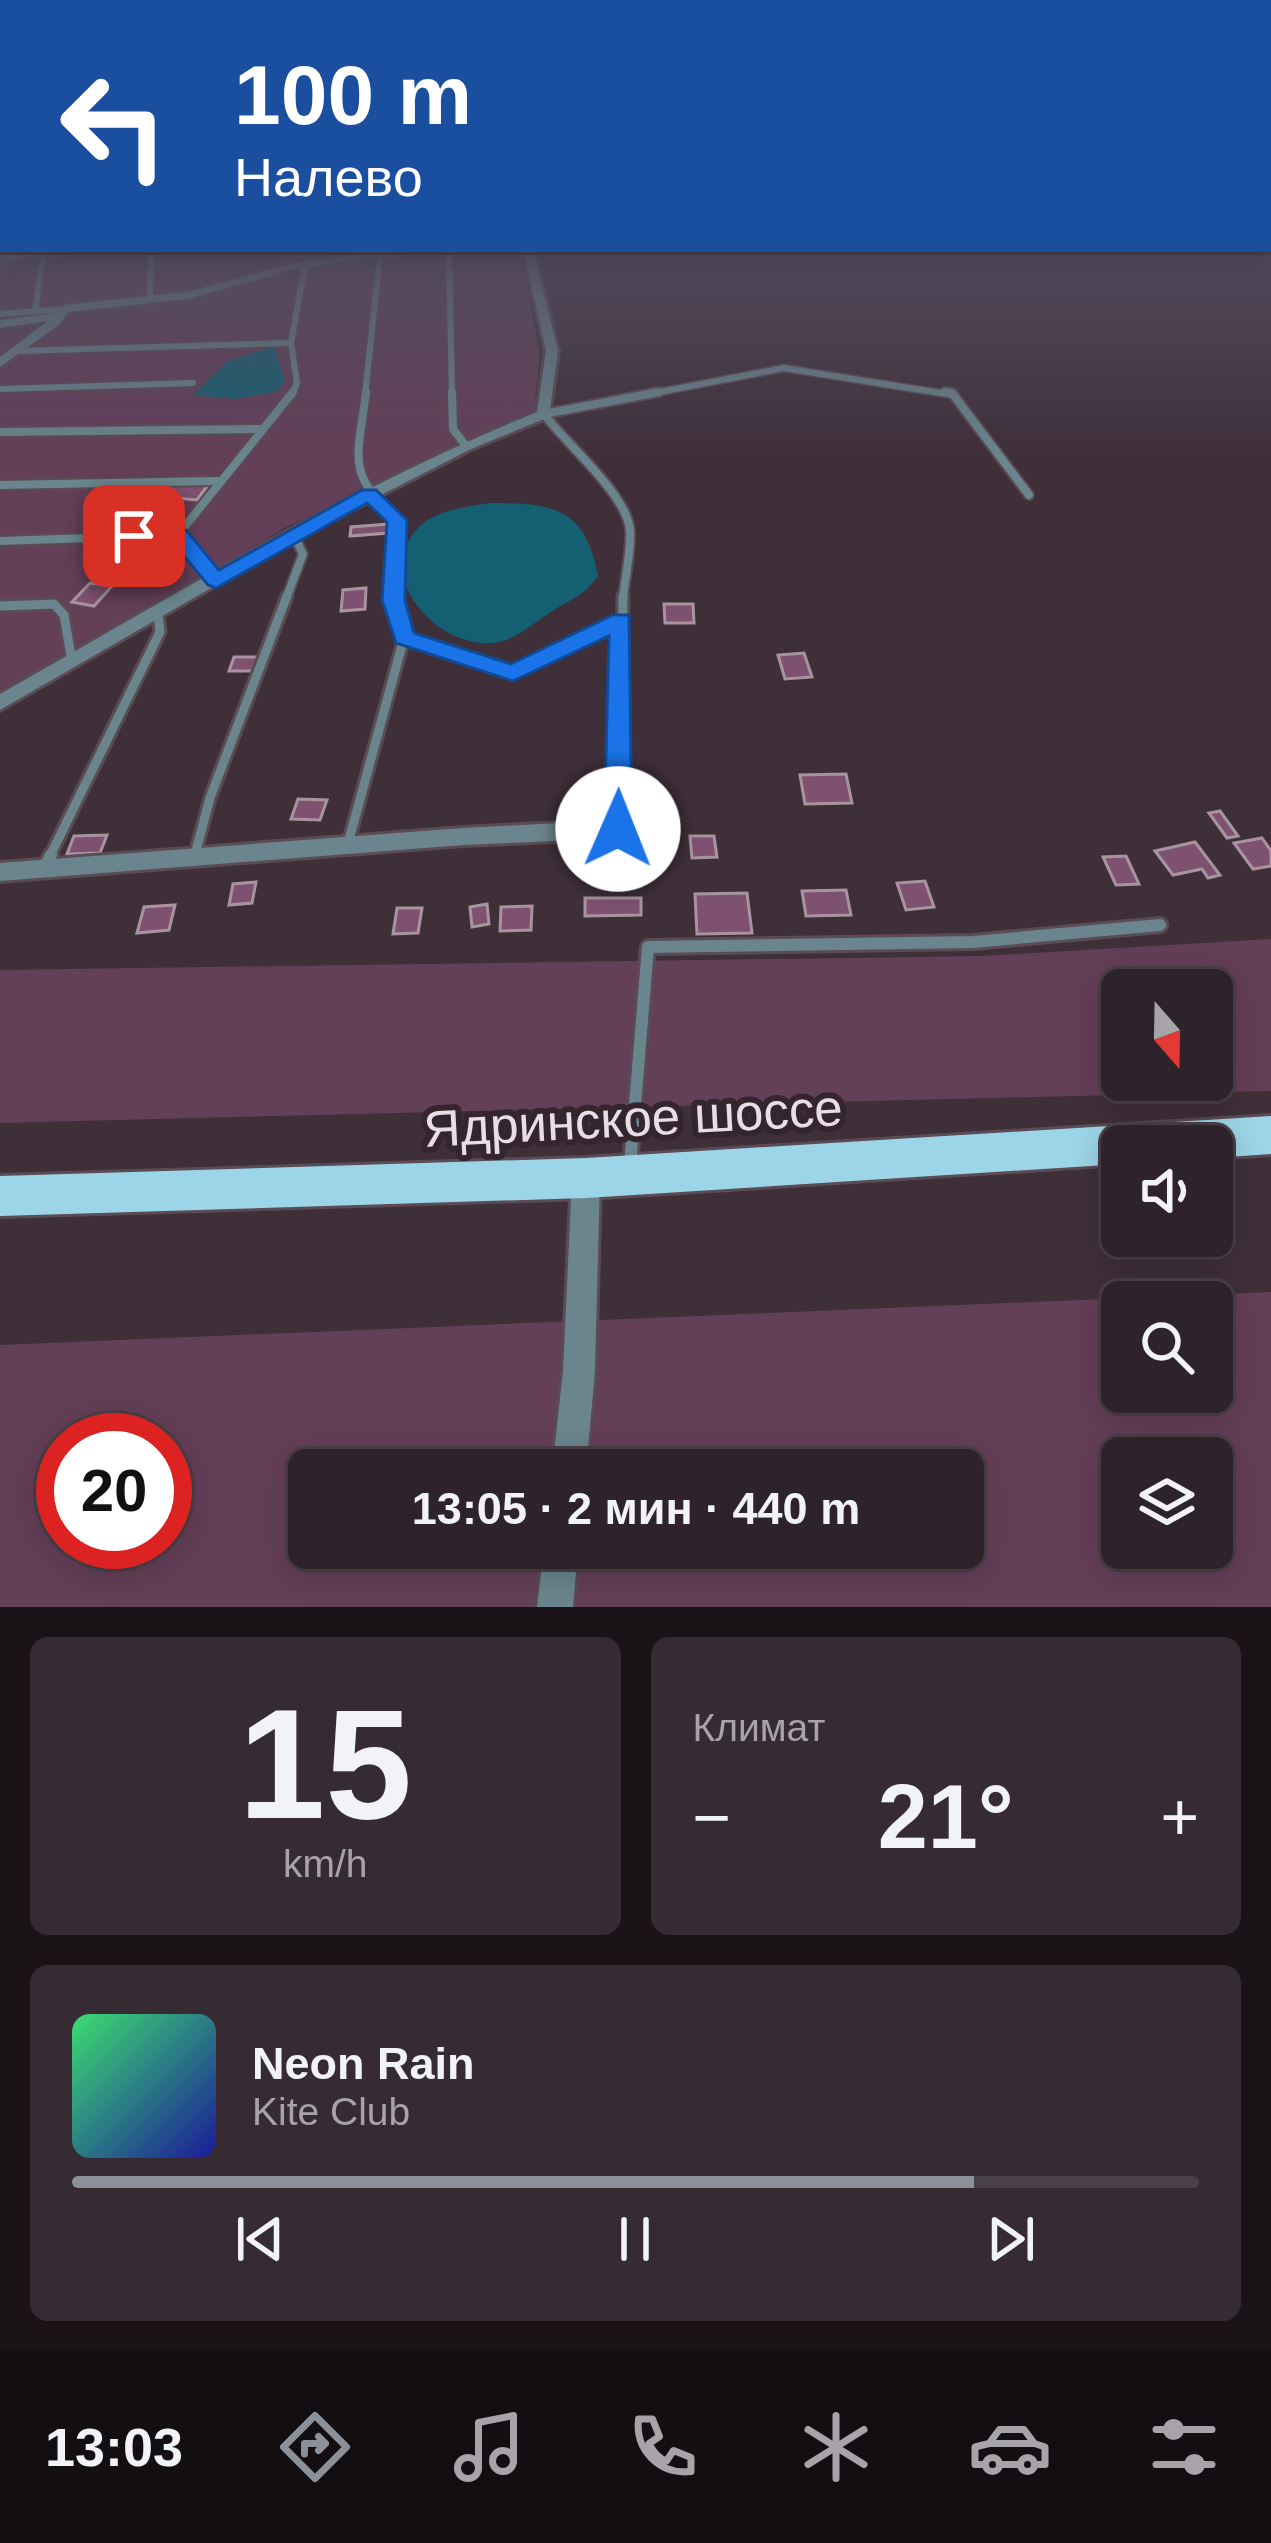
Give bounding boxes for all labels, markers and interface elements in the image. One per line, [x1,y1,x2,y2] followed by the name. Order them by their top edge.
[36,48,192,204] icon: left
[234,48,472,142] text: 100 m
[234,147,423,207] text: Налево
[83,485,185,587] pin
[101,503,167,569] icon: arrive
[555,766,681,892] position arrow
[1101,969,1233,1101] north arrow
[1101,969,1233,1569] map controls
[422,1079,844,1158] street label: Ядринское шоссе
[1101,1125,1233,1257] button: sound
[1101,1281,1233,1413] button: search
[36,1413,192,1569] speed limit sign: 20
[1101,1437,1233,1569] button: layers
[412,1483,860,1534] text: 13:05 · 2 мин · 440 m
[238,1677,412,1851] text: 15
[693,1706,825,1749] text: Климат
[878,1767,1014,1867] text: 21°
[693,1780,731,1854] text: −
[1160,1780,1199,1854] text: +
[283,1842,368,1885] text: km/h
[252,2038,475,2089] text: Neon Rain
[252,2090,410,2133] text: Kite Club
[227,2206,293,2272] icon: previous
[602,2206,668,2272] icon: pause
[978,2206,1044,2272] icon: next
[273,2405,357,2489] icon: directions
[447,2405,531,2489] icon: music
[621,2405,705,2489] icon: phone
[794,2405,878,2489] icon: climate
[968,2405,1052,2489] icon: car
[1142,2405,1226,2489] icon: filters
[45,2417,183,2477] text: 13:03

